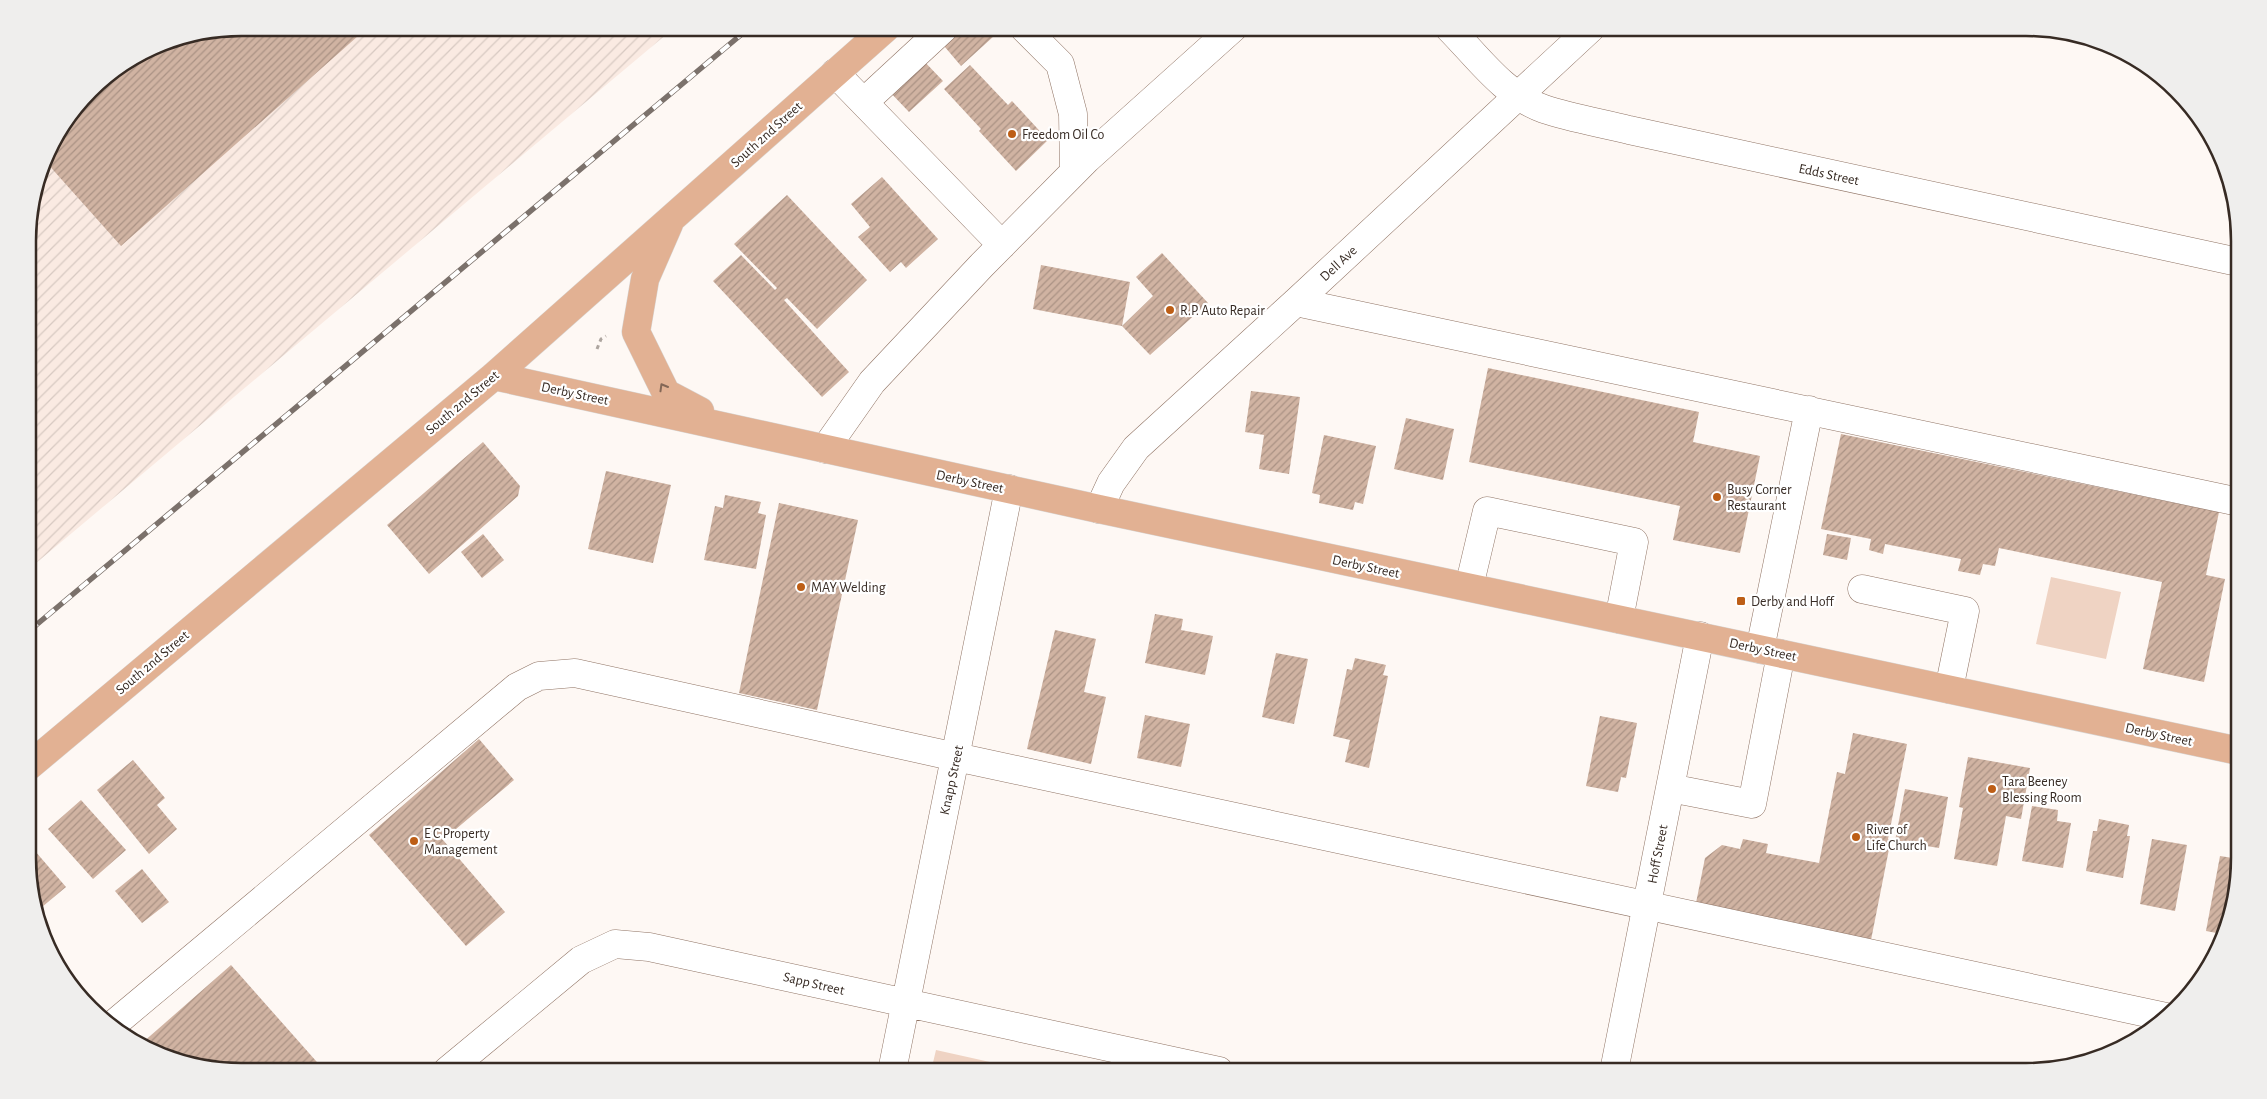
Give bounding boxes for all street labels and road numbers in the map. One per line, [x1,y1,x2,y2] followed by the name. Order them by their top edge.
[728,99,805,170] street label: South 2nd Street
[1797,162,1861,188] street label: Edds Street
[1318,243,1360,284] street label: Dell Ave
[423,368,502,437] street label: South 2nd Street
[540,380,610,408] street label: Derby Street
[935,468,1005,496] street label: Derby Street
[1331,553,1401,581] street label: Derby Street
[113,628,192,697] street label: South 2nd Street
[1728,636,1798,664] street label: Derby Street
[2124,721,2194,749] street label: Derby Street
[938,744,966,816] street label: Knapp Street
[1645,823,1671,885] street label: Hoff Street
[782,970,846,998] street label: Sapp Street

